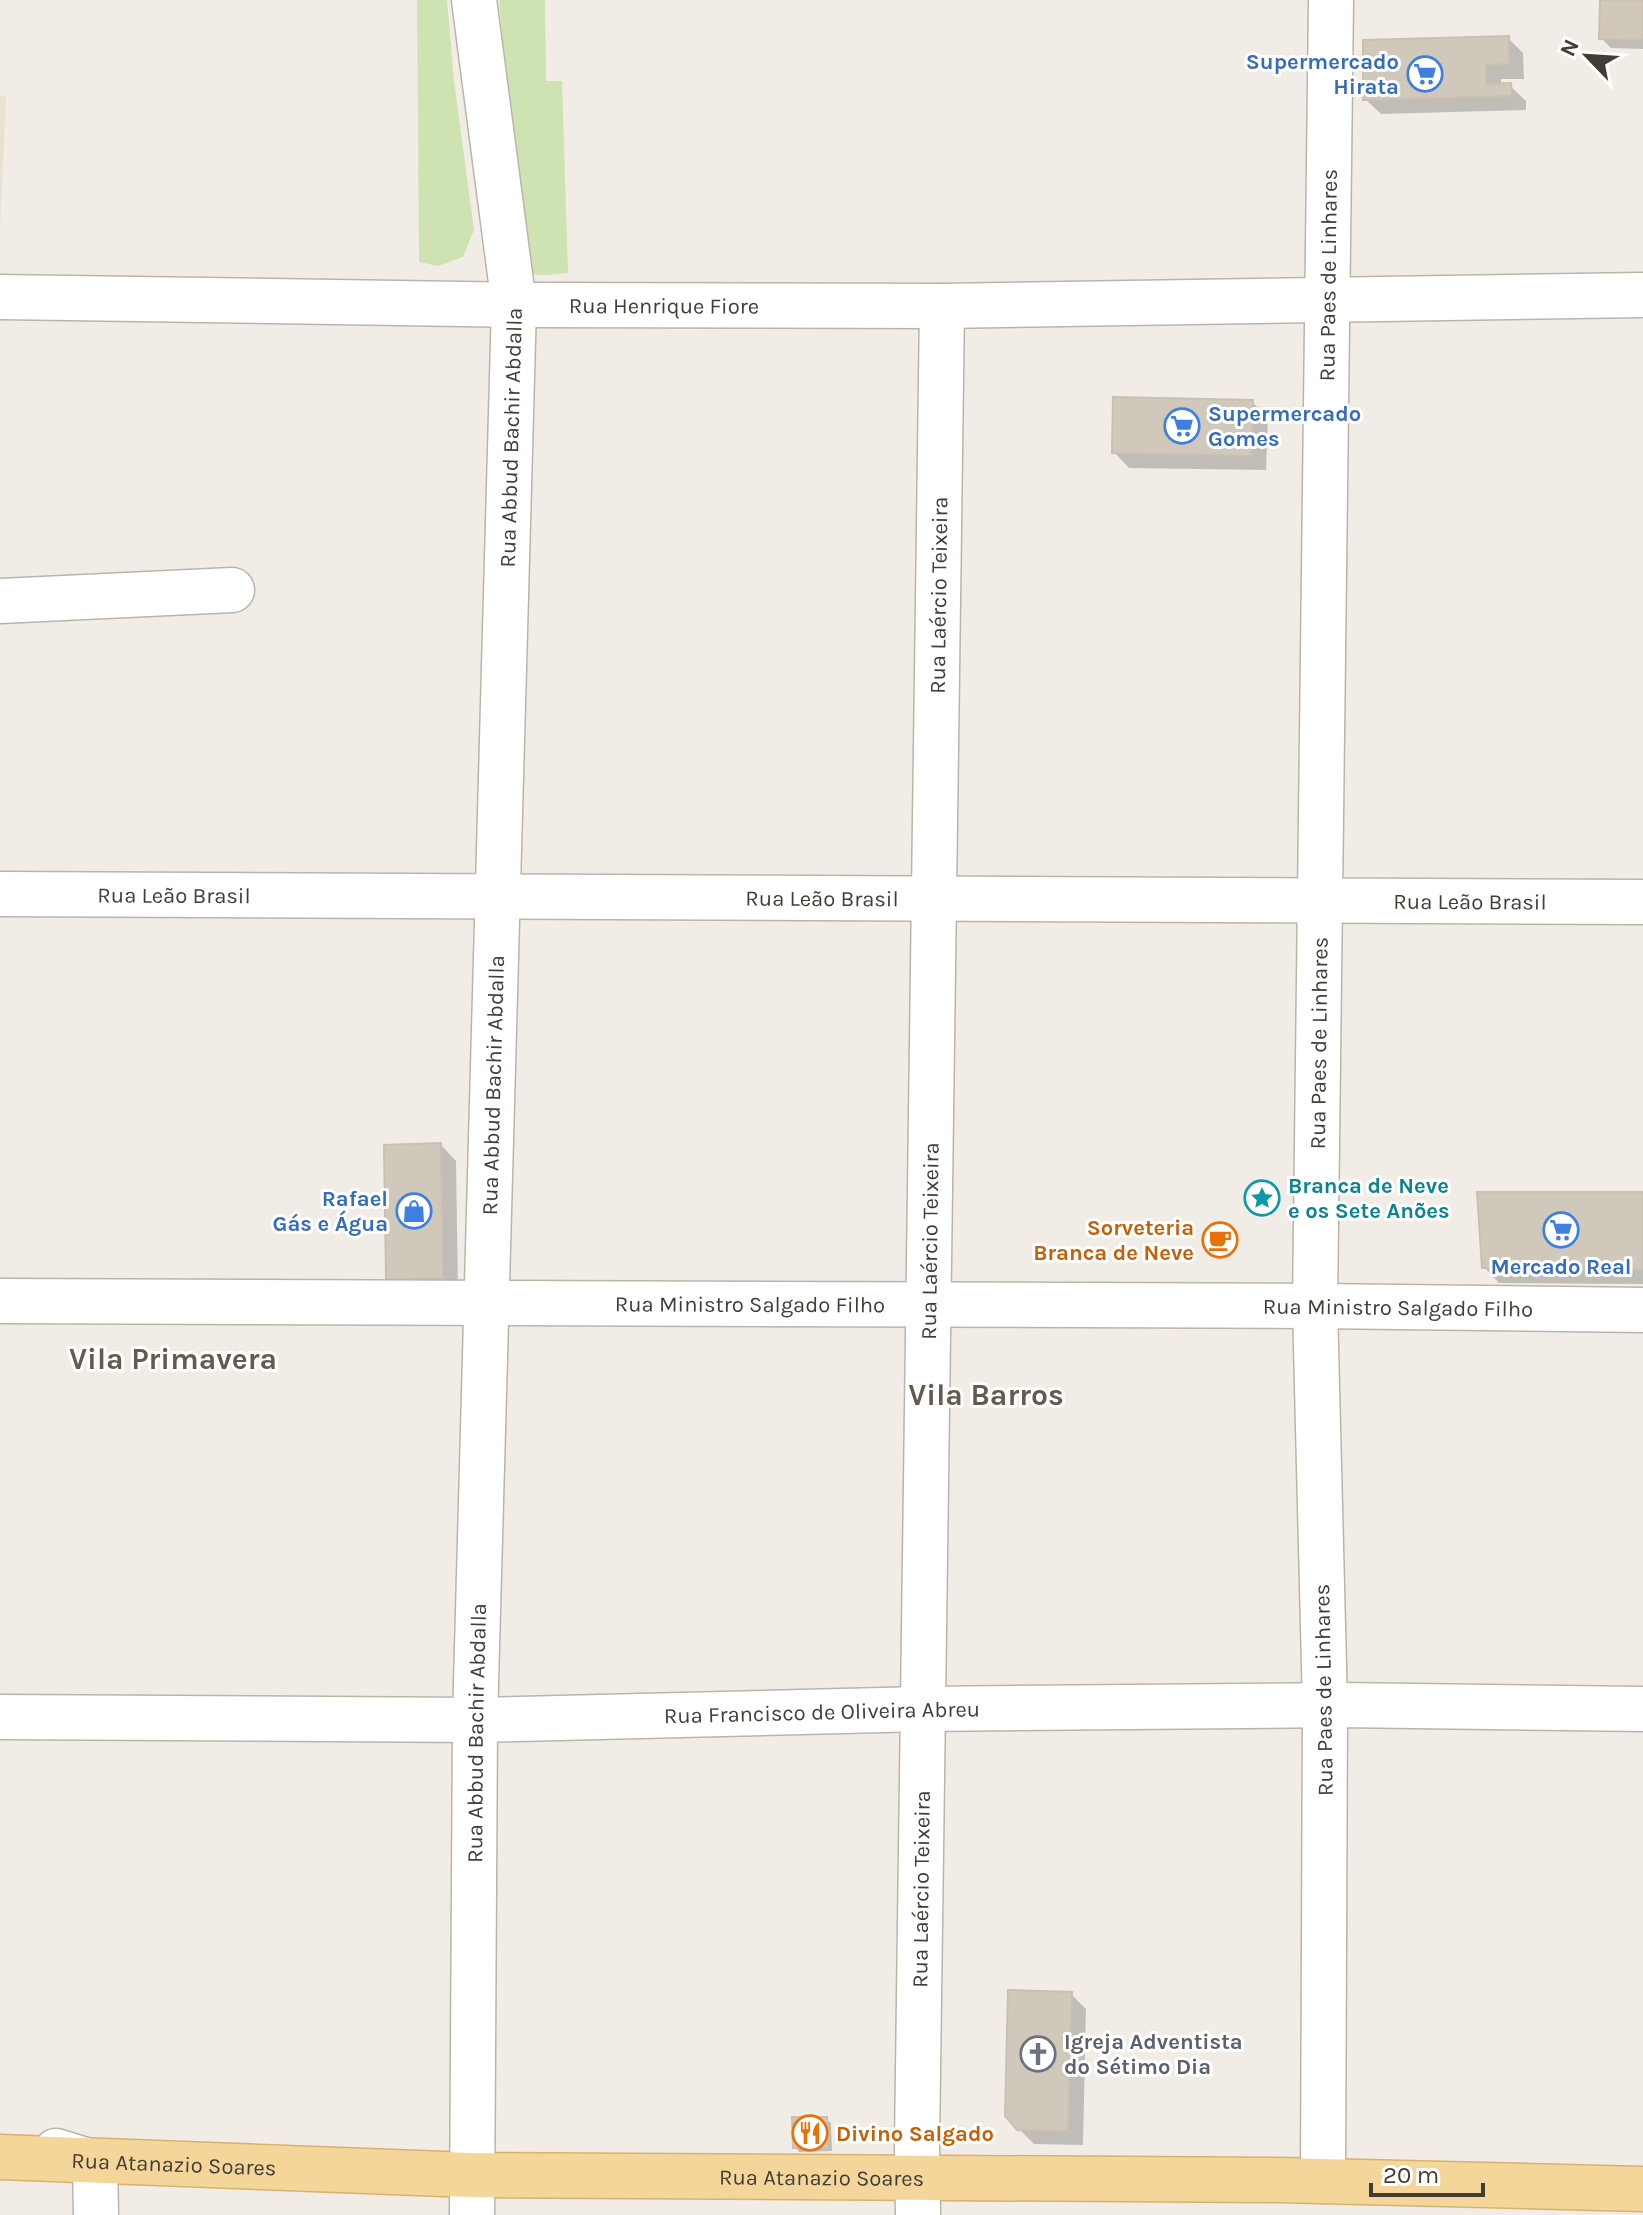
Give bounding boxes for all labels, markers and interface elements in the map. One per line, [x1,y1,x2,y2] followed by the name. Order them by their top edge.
[1547,16,1627,96] north arrow
[1555,35,1585,61] text: N
[1246,49,1399,100] place label: Supermercado Hirata
[1406,55,1444,93] supermarket icon: Supermercado Hirata
[1314,169,1343,382] street label: Rua Paes de Linhares
[569,293,759,320] street label: Rua Henrique Fiore
[495,307,528,568] street label: Rua Abbud Bachir Abdalla
[1208,401,1361,452] place label: Supermercado Gomes
[1163,407,1201,445] supermarket icon: Supermercado Gomes
[925,496,953,694] street label: Rua Laércio Teixeira
[97,882,251,909] street label: Rua Leão Brasil
[745,886,899,912] street label: Rua Leão Brasil
[1393,889,1547,916] street label: Rua Leão Brasil
[1305,937,1334,1150] street label: Rua Paes de Linhares
[477,955,510,1216] street label: Rua Abbud Bachir Abdalla
[916,1142,945,1340] street label: Rua Laércio Teixeira
[1288,1173,1450,1224] place label: Branca de Neve e os Sete Anões
[1243,1179,1281,1217] place icon: Branca de Neve e os Sete Anões
[273,1186,388,1237] place label: Rafael Gás e Água
[395,1192,433,1230] shop icon: Rafael Gás e Água
[1542,1211,1580,1249] supermarket icon: Mercado Real
[1033,1215,1194,1266] place label: Sorveteria Branca de Neve
[1201,1221,1239,1259] cafe icon: Sorveteria Branca de Neve
[1491,1254,1631,1280] place label: Mercado Real
[615,1291,885,1318] street label: Rua Ministro Salgado Filho
[1263,1294,1533,1323] street label: Rua Ministro Salgado Filho
[69,1341,277,1377] district label: Vila Primavera
[908,1377,1064,1413] district label: Vila Barros
[1309,1584,1339,1796] street label: Rua Paes de Linhares
[462,1603,492,1863] street label: Rua Abbud Bachir Abdalla
[664,1696,980,1729] street label: Rua Francisco de Oliveira Abreu
[907,1790,936,1988] street label: Rua Laércio Teixeira
[1064,2029,1243,2080] place label: Igreja Adventista do Sétimo Dia
[1019,2035,1057,2073] church icon: Igreja Adventista do Sétimo Dia
[791,2114,829,2152] restaurant icon: Divino Salgado
[836,2121,994,2147] place label: Divino Salgado
[1371,2147,1483,2197] scale bar
[71,2148,277,2182] street label: Rua Atanazio Soares
[1383,2161,1439,2189] text: 20 m
[719,2165,924,2192] street label: Rua Atanazio Soares

